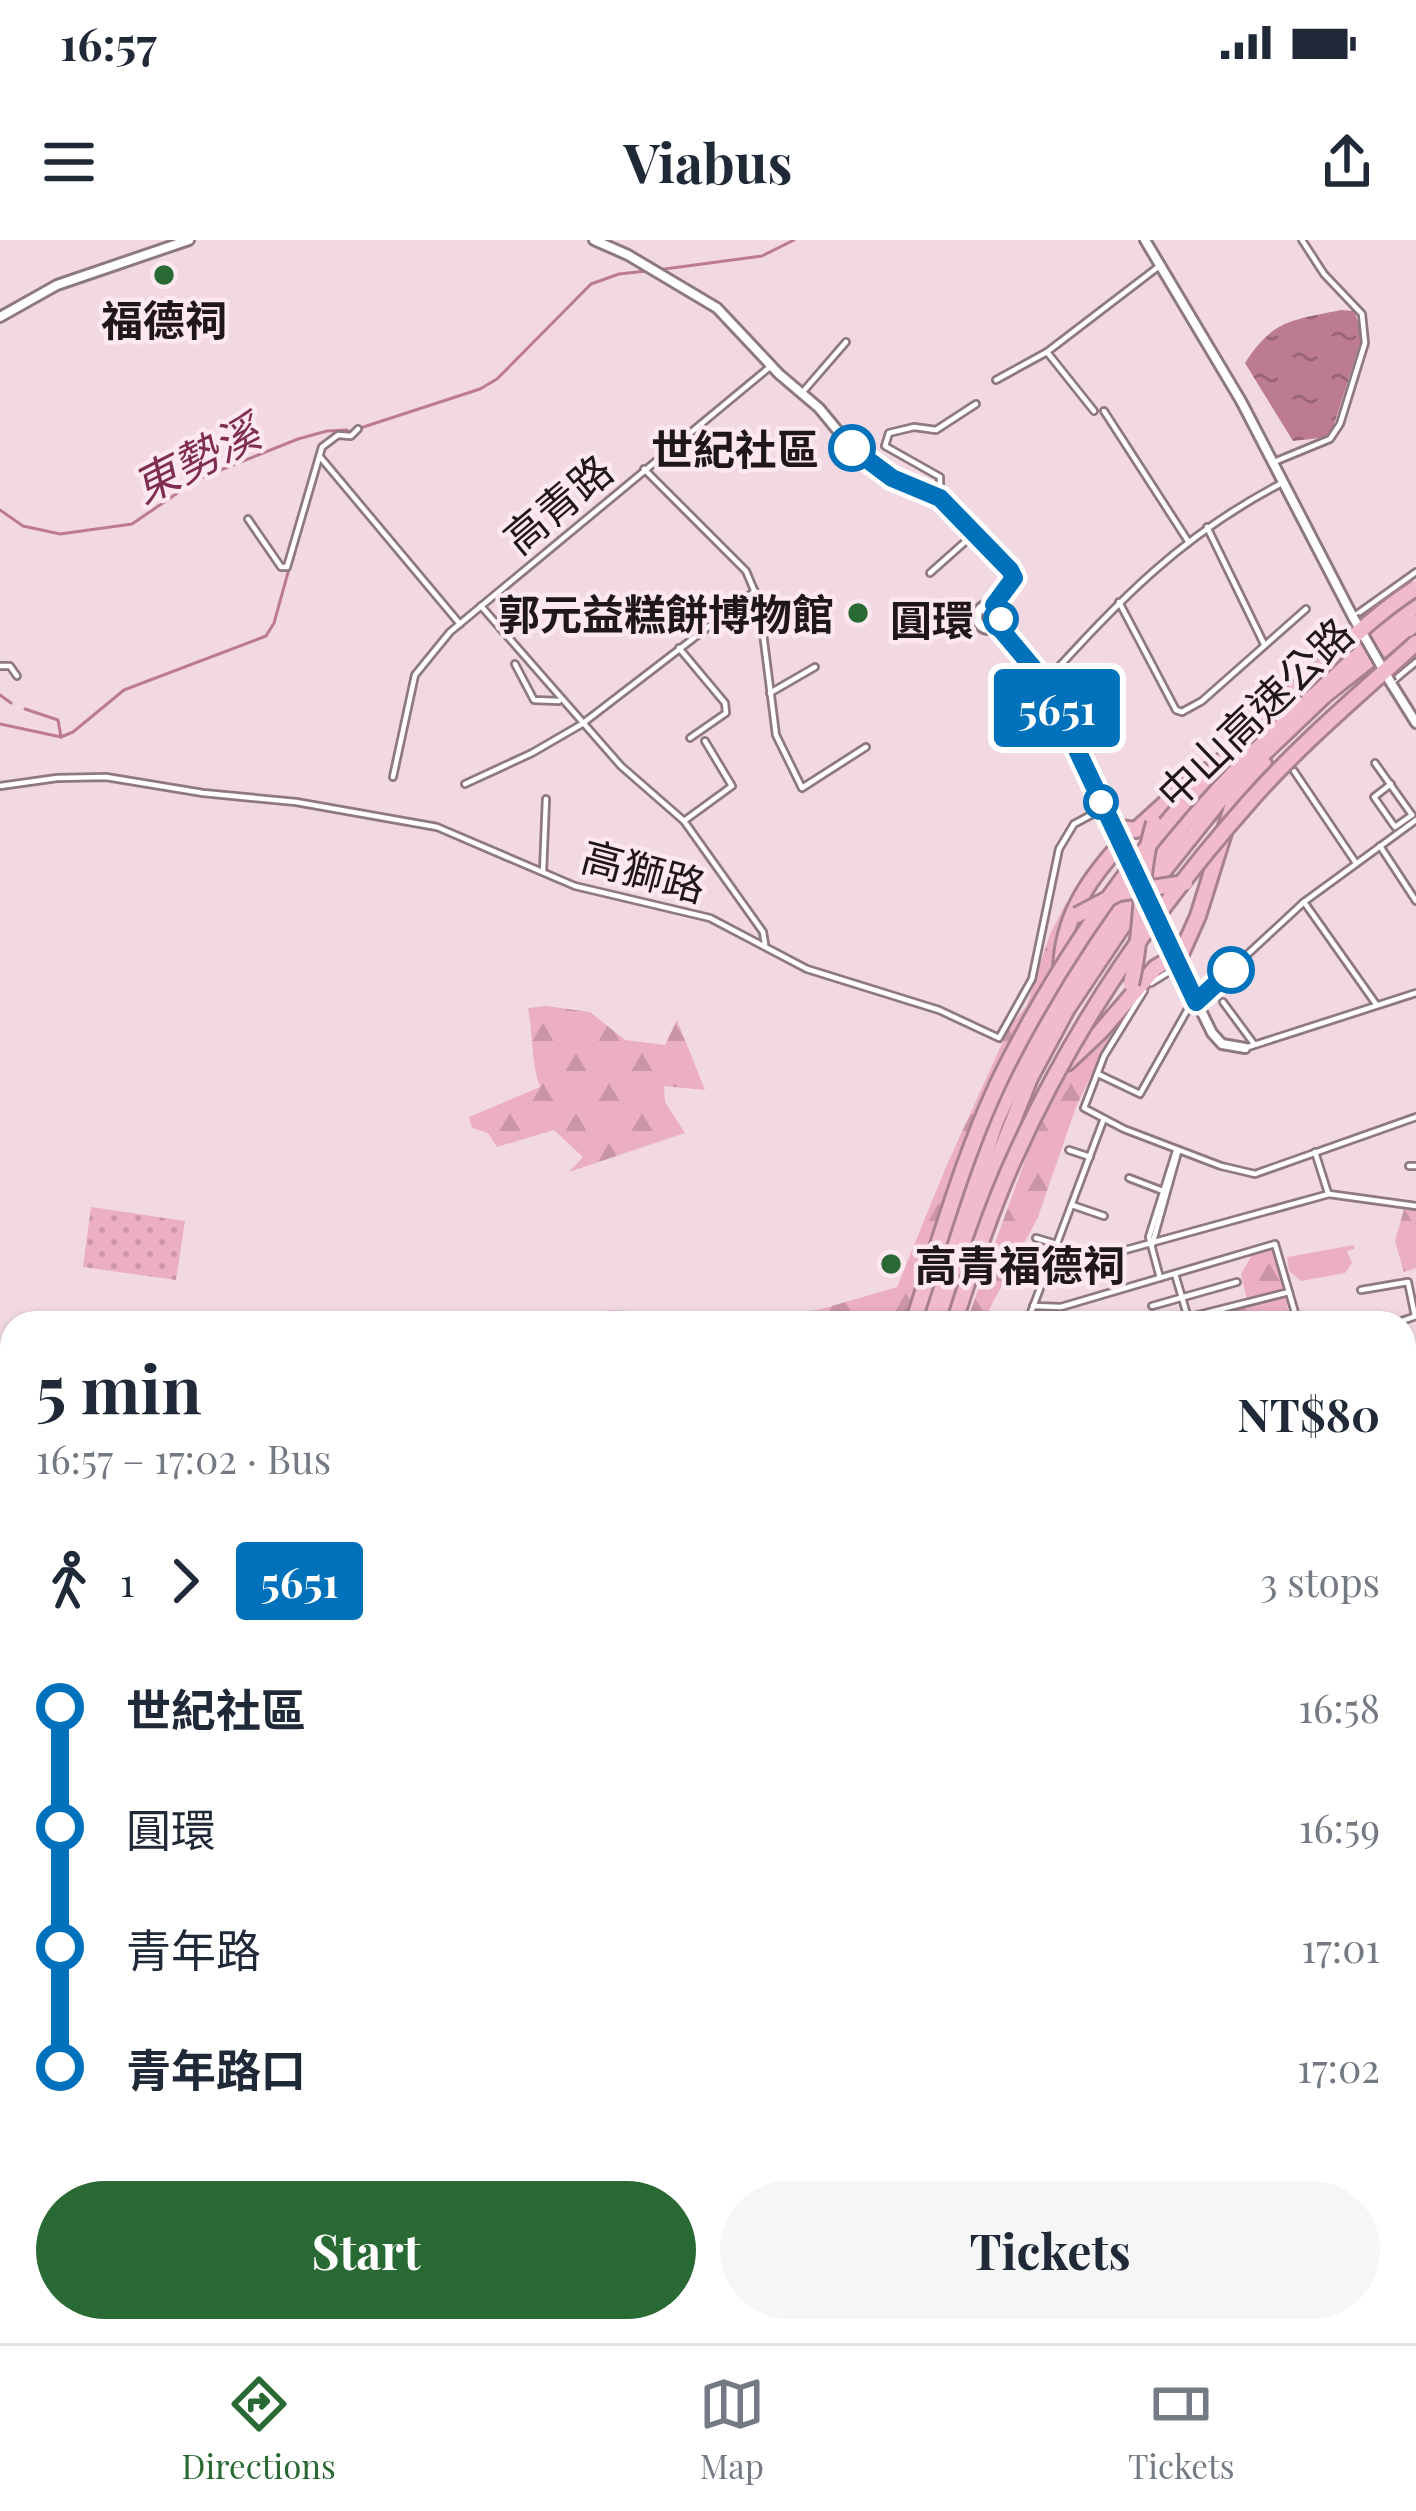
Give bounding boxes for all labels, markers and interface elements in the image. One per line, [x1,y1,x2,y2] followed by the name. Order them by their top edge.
[60,12,157,72] text: 16:57
[624,126,792,198] text: Viabus
[36,129,102,195] icon: menu
[1314,129,1380,195] icon: share
[151,262,177,288] marker: 福德祠
[101,291,227,347] place label: 福德祠
[121,397,274,514] water label: 東勢溪
[651,420,819,476] place label: 世紀社區
[830,426,874,470] marker: 世紀社區
[491,441,623,565] street label: 高青路
[498,585,834,641] place label: 郭元益糕餅博物館
[890,591,974,647] place label: 圓環
[845,600,871,626] marker: 郭元益糕餅博物館
[985,603,1017,635] marker: 圓環
[1144,604,1364,820] street label: 中山高速公路
[973,669,1141,747] line badge: 5651
[1018,680,1096,736] text: 5651
[1085,786,1117,818] unlabelled marker
[576,827,712,913] street label: 高獅路
[1209,948,1253,992] unlabelled marker
[915,1236,1125,1292] place label: 高青福德祠
[878,1251,904,1277] marker: 高青福德祠
[36,1343,202,1431] text: 5 min
[1237,1383,1380,1443] text: NT$80
[36,1432,331,1484] text: 16:57 – 17:02 · Bus
[36,1548,102,1614] icon: walk
[152,1548,218,1614] icon: forward
[260,1553,339,1609] text: 5651
[120,1555,134,1607] text: 1
[1260,1555,1380,1607] text: 3 stops
[126,1678,306,1738] text: 世紀社區
[1299,1681,1380,1733] text: 16:58
[126,1798,216,1858] text: 圓環
[1299,1801,1380,1853] text: 16:59
[126,1918,261,1978] text: 青年路
[1302,1921,1380,1973] text: 17:01
[126,2038,306,2098] text: 青年路口
[1297,2041,1380,2093] text: 17:02
[36,2181,696,2319] button: Start
[720,2181,1380,2319] button: Tickets
[182,2371,336,2487] tab: Directions
[699,2371,765,2487] tab: Map
[1128,2371,1234,2487] tab: Tickets

